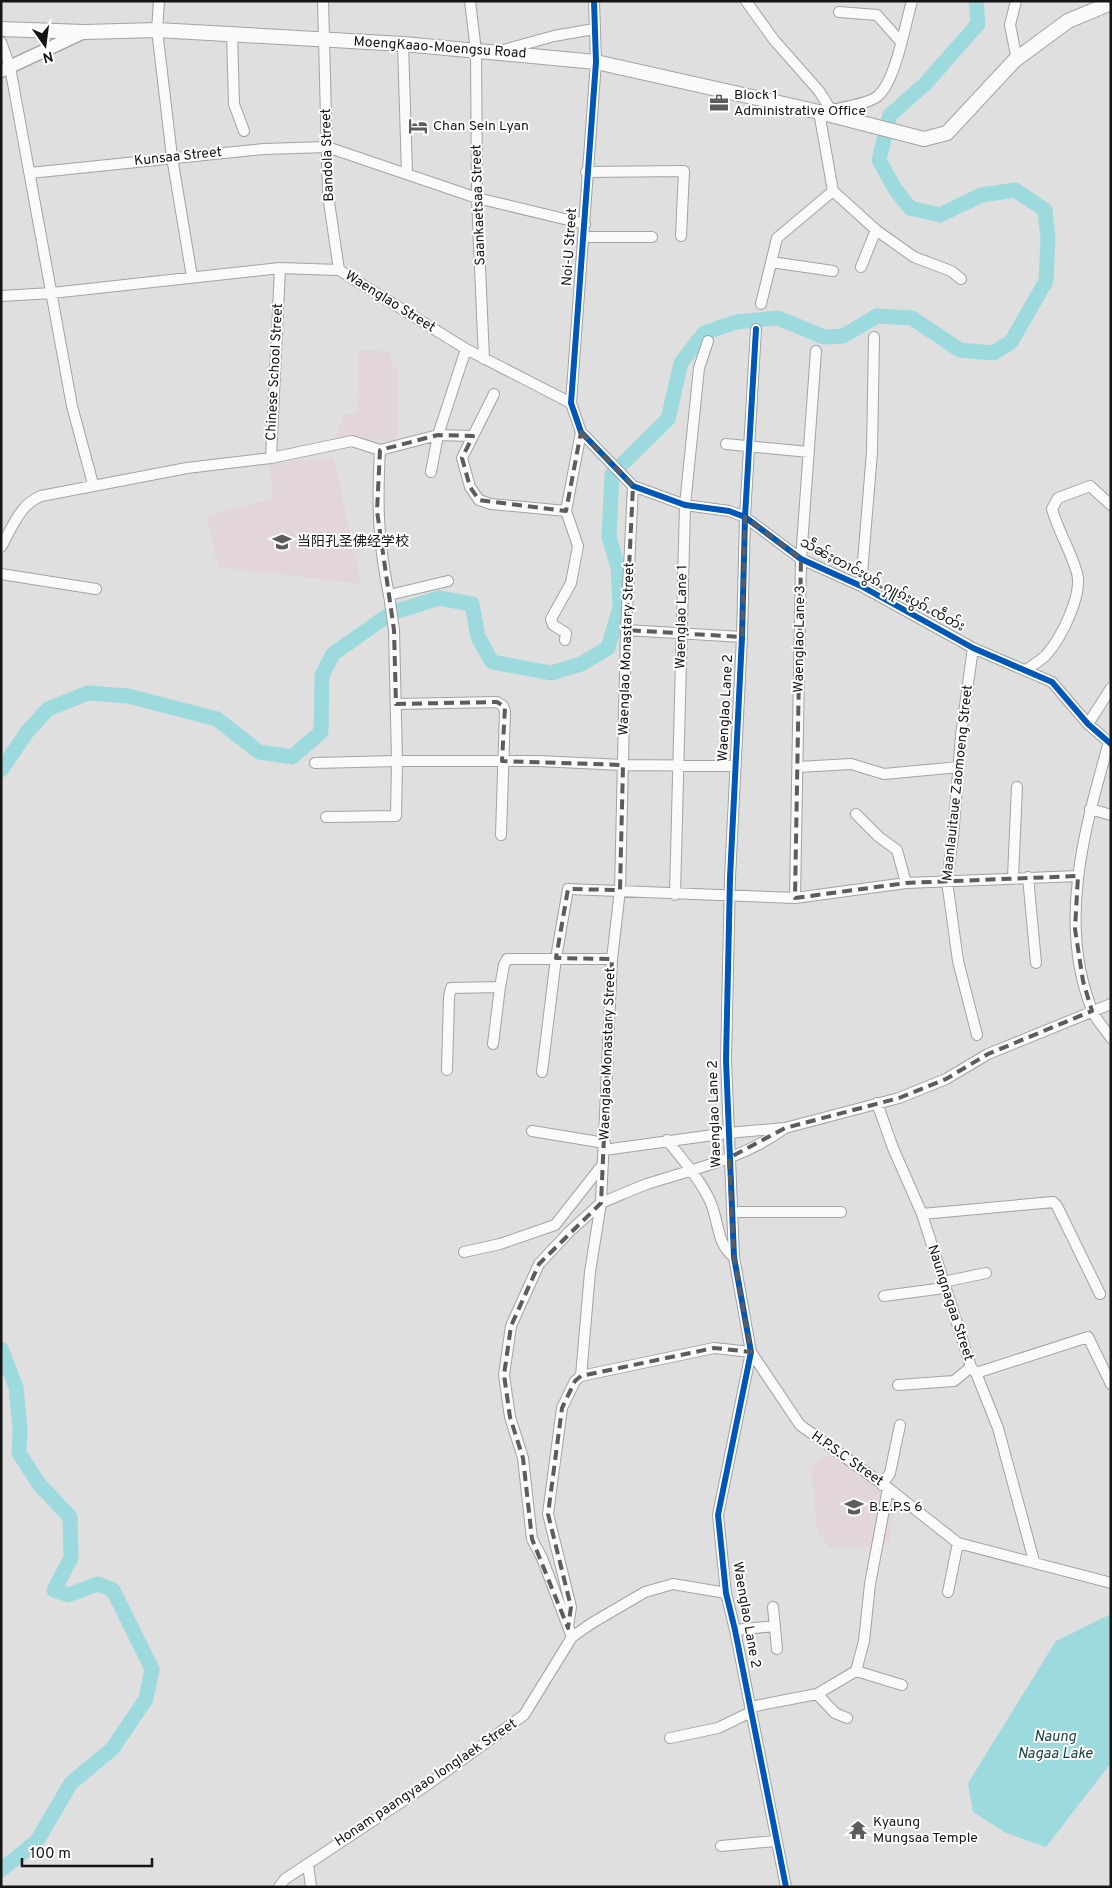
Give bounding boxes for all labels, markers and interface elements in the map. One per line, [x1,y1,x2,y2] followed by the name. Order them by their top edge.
[20,20,70,70] north arrow
[353,33,527,63] street label: MoengKaao-Moengsu Road
[41,47,55,66] text: N
[734,87,866,120] place label: Block 1 Administrative Office
[708,92,730,114] office icon: Block 1 Administrative Office
[318,108,338,202] street label: Bandola Street
[407,115,429,137] hotel icon: Chan Sein Lyan
[433,118,529,135] place label: Chan Sein Lyan
[133,144,223,170] street label: Kunsaa Street
[468,144,490,266] street label: Saankaetsaa Street
[559,207,581,287] street label: Noi-U Street
[342,267,438,337] street label: Waenglao Street
[263,303,287,441] street label: Chinese School Street
[271,531,293,553] school or university icon: 当阳孔圣佛经学校
[796,532,969,638] street label: သဵၼ်ႈတၢင်းပွၵ်ႉႁူၵ်းပွၵ်ႉၸဵတ်း
[297,533,409,551] place label: 当阳孔圣佛经学校
[615,562,639,736] street label: Waenglao Monastary Street
[673,565,691,669] street label: Waenglao Lane 1
[791,585,809,693] street label: Waenglao Lane 3
[715,654,737,762] street label: Waenglao Lane 2
[939,684,977,882] street label: Maanlauitaue Zaomoeng Street
[596,967,620,1141] street label: Waenglao Monastary Street
[705,1060,725,1168] street label: Waenglao Lane 2
[923,1243,977,1363] street label: Naungnagaa Street
[808,1428,886,1490] street label: H.P.S.C Street
[843,1496,865,1518] school or university icon: B.E.P.S 6
[869,1499,923,1516] place label: B.E.P.S 6
[728,1560,764,1670] street label: Waenglao Lane 2
[332,1716,520,1850] street label: Honam paangyaao longlaek Street
[1017,1728,1093,1764] water label: Naung Nagaa Lake
[873,1814,978,1847] place label: Kyaung Mungsaa Temple
[847,1819,869,1841] temple icon: Kyaung Mungsaa Temple
[22,1836,152,1868] scale bar
[30,1845,71,1864] text: 100 m

